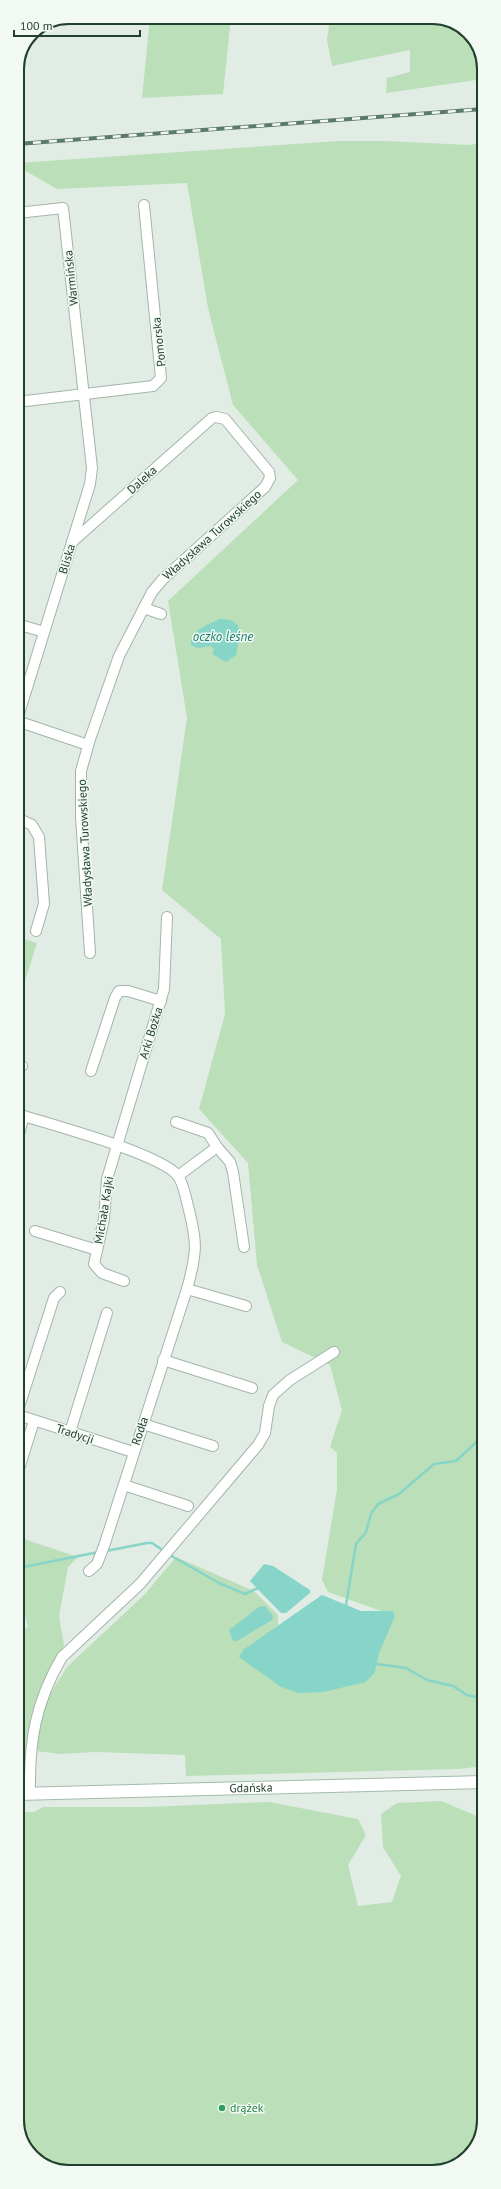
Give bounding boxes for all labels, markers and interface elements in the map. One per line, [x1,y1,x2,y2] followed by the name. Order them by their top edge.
[14,12,140,38] scale bar
[20,18,53,33] text: 100 m
[60,250,81,307] street label: Warmińska
[148,316,169,368] street label: Pomorska
[124,462,160,497] street label: Daleka
[159,486,264,583] street label: Władysława Turowskiego
[55,542,78,576] street label: Bliska
[193,628,253,645] water label: oczko leśne
[74,779,95,907] street label: Władysława Turowskiego
[136,1005,166,1061] street label: Arki Bożka
[91,1175,116,1245] street label: Michała Kajki
[128,1415,151,1447] street label: Rodła
[54,1420,96,1447] street label: Tradycji
[229,1779,273,1796] street label: Gdańska
[230,2100,264,2115] place label: drążek
[217,2103,227,2113] marker: drążek

